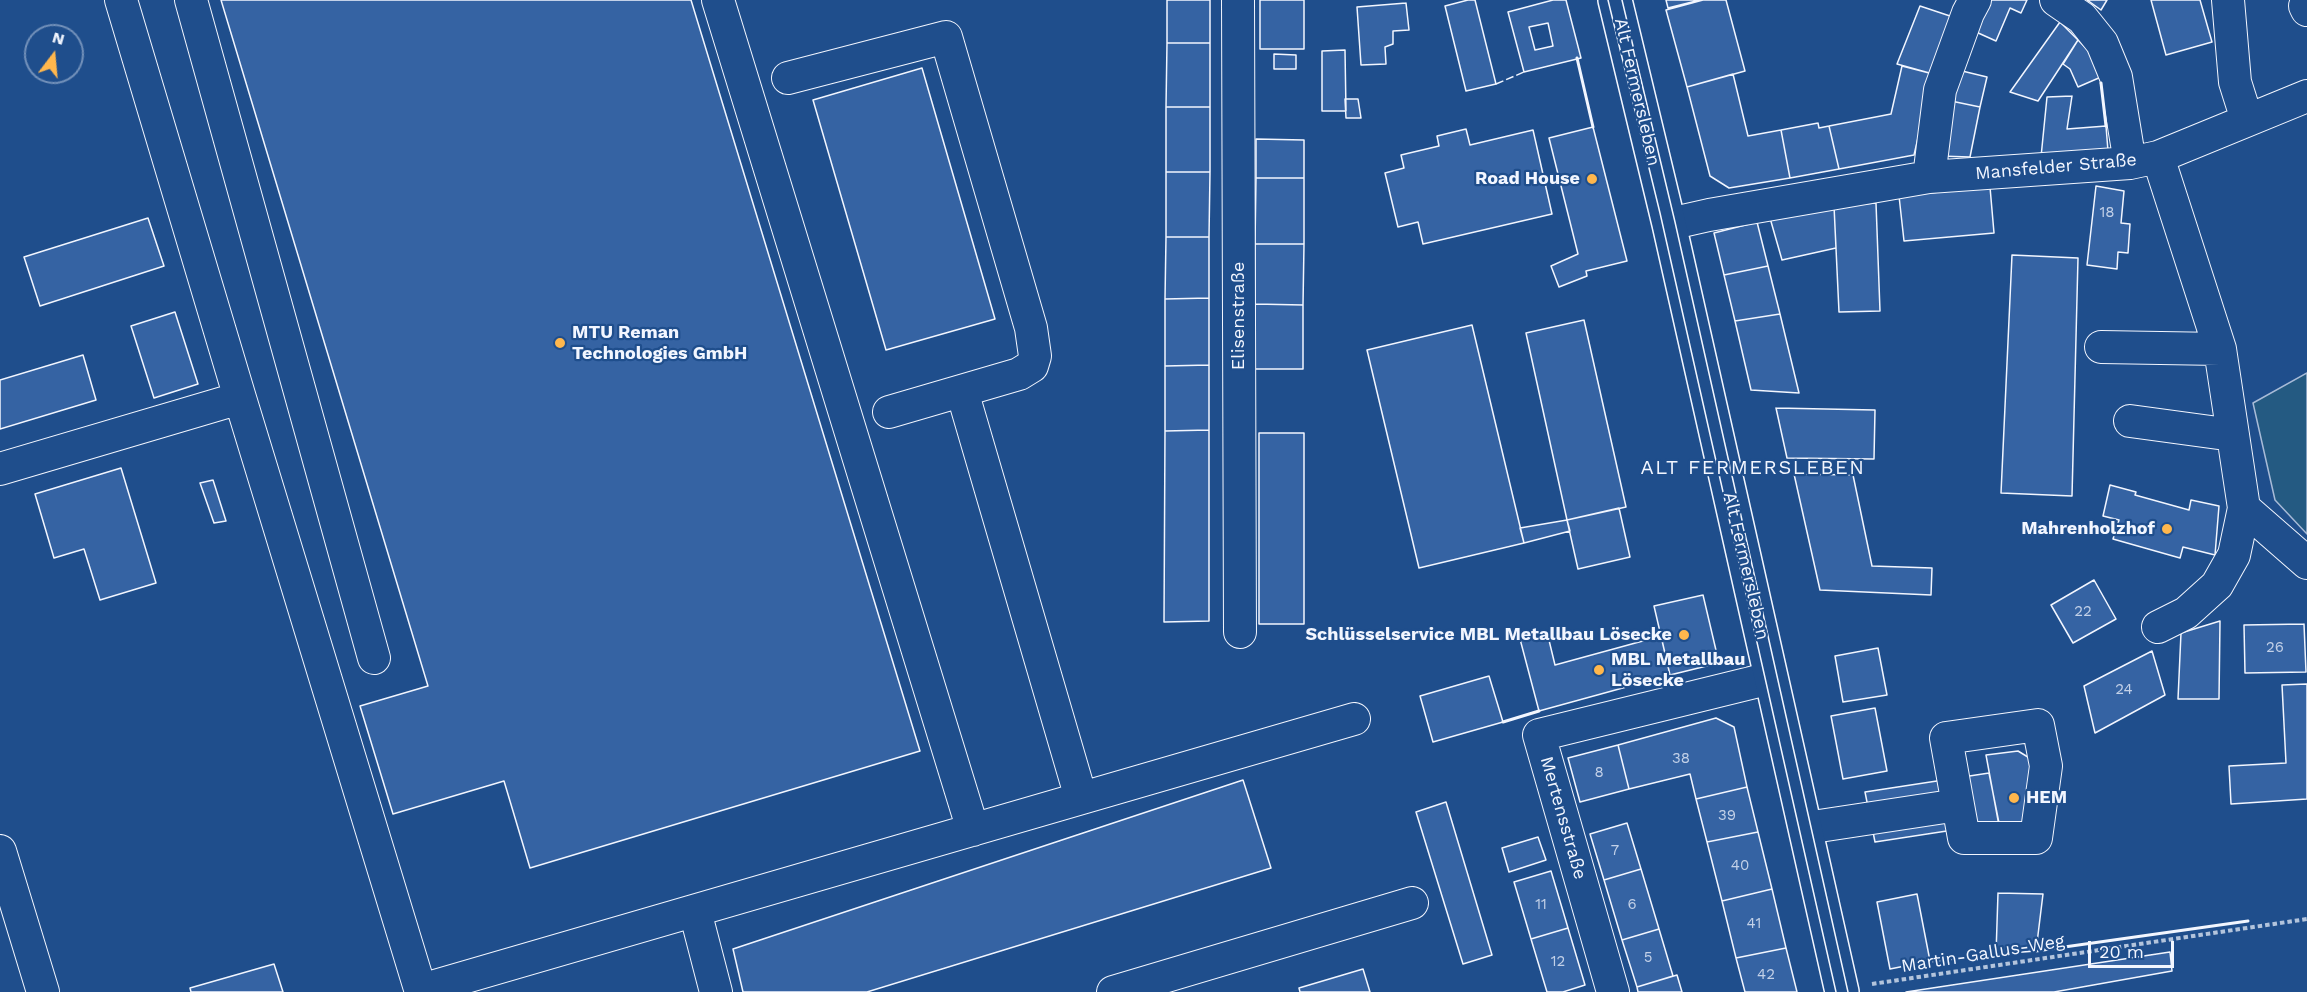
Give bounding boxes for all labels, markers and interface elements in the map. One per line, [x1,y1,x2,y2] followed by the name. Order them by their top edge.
[1609,16,1665,168] street label: Alt Fermersleben
[24,24,84,84] north arrow
[50,27,67,49] text: N
[1974,149,2138,185] street label: Mansfelder Straße
[1475,168,1580,190] place label: Road House
[1585,172,1599,186] marker: Road House
[2099,204,2115,222] house number: 18
[1228,262,1250,370] street label: Elisenstraße
[572,322,747,364] place label: MTU Reman Technologies GmbH
[553,336,567,350] marker: MTU Reman Technologies GmbH
[1641,456,1865,480] district label: ALT FERMERSLEBEN
[1718,490,1774,642] street label: Alt Fermersleben
[2021,518,2155,540] place label: Mahrenholzhof
[2160,522,2174,536] marker: Mahrenholzhof
[2074,603,2092,621] house number: 22
[1305,624,1672,646] place label: Schlüsselservice MBL Metallbau Lösecke
[1677,628,1691,642] marker: Schlüsselservice MBL Metallbau Lösecke
[2266,639,2284,657] house number: 26
[1611,649,1745,692] place label: MBL Metallbau Lösecke
[1592,663,1606,677] marker: MBL Metallbau Lösecke
[2115,681,2133,699] house number: 24
[1672,750,1690,768] house number: 38
[1535,754,1591,882] street label: Mertensstraße
[1594,764,1604,782] house number: 8
[2026,787,2067,809] place label: HEM
[2007,791,2021,805] marker: HEM
[1718,807,1736,825] house number: 39
[1611,842,1619,860] house number: 7
[1731,857,1749,875] house number: 40
[1535,896,1547,914] house number: 11
[1627,896,1637,914] house number: 6
[1747,915,1761,933] house number: 41
[2091,929,2176,967] scale bar
[1900,930,2066,978] street label: Martin-Gallus-Weg
[2099,941,2144,962] text: 20 m
[1644,949,1652,967] house number: 5
[1551,953,1565,971] house number: 12
[1757,966,1775,984] house number: 42

